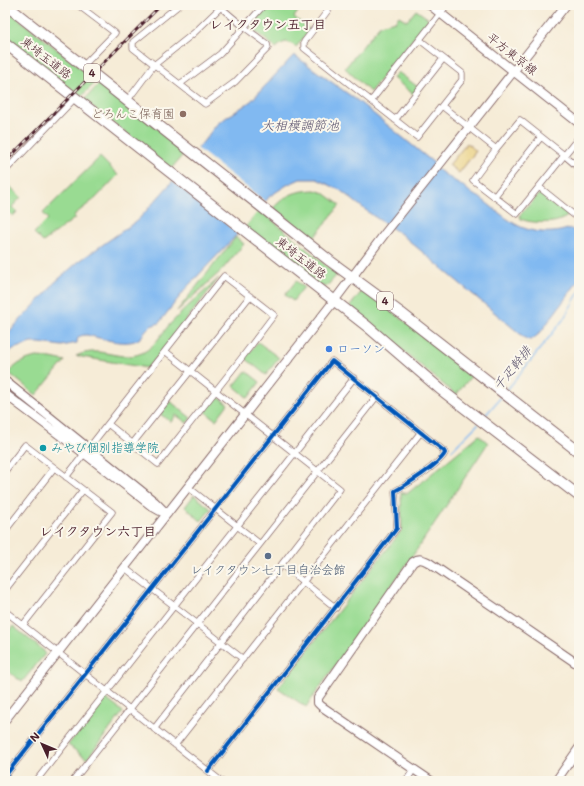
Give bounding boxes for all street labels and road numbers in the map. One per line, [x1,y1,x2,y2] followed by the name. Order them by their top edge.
[484,28,541,78] street label: 平方東京線
[18,32,75,82] street label: 東埼玉道路
[84,64,100,82] road number: 4
[273,232,330,282] street label: 東埼玉道路
[377,292,393,310] road number: 4

